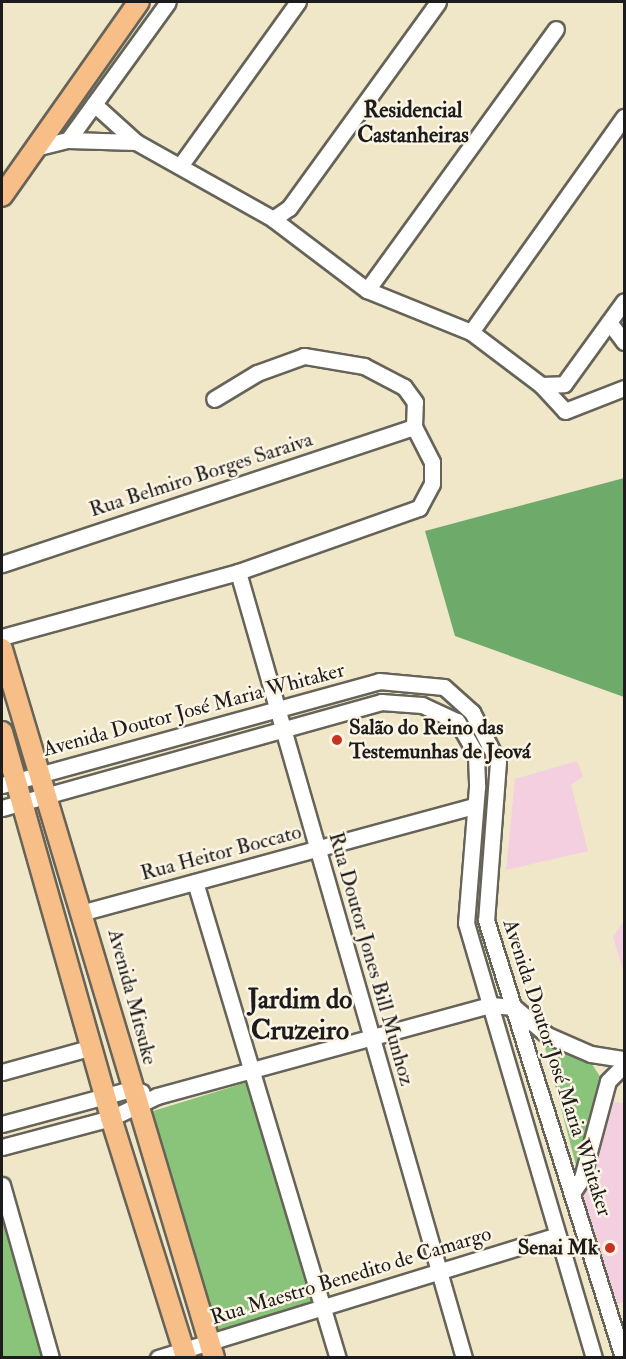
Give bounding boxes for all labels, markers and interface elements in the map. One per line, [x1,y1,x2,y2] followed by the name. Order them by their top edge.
[357,97,469,148] district label: Residencial Castanheiras
[86,427,316,523] street label: Rua Belmiro Borges Saraiva
[41,658,347,762] street label: Avenida Doutor José Maria Whitaker
[349,715,531,765] place label: Salão do Reino das Testemunhas de Jeová
[330,733,344,747] marker: Salão do Reino das Testemunhas de Jeová
[138,819,304,887] street label: Rua Heitor Boccato
[323,829,419,1089] street label: Rua Doutor Jones Bill Munhoz
[497,916,617,1220] street label: Avenida Doutor José Maria Whitaker
[102,926,162,1068] street label: Avenida Mitsuke
[248,983,352,1046] district label: Jardim do Cruzeiro
[208,1221,494,1331] street label: Rua Maestro Benedito de Camargo
[518,1235,598,1261] place label: Senai Mk
[603,1241,617,1255] marker: Senai Mk

